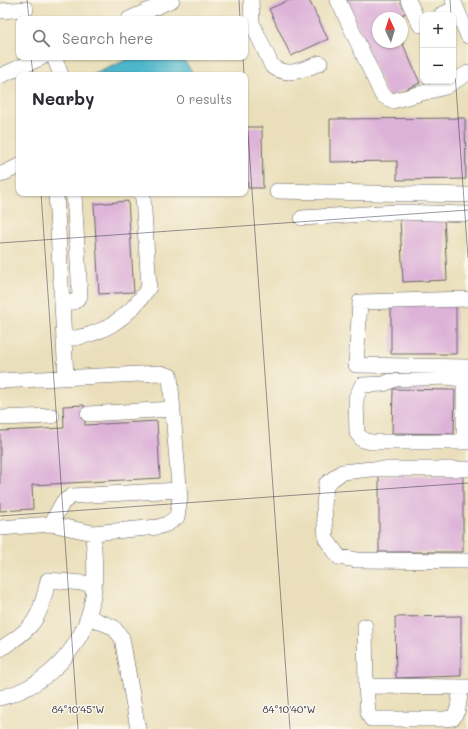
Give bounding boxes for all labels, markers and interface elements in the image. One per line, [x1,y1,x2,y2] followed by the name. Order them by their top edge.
[372,12,408,48] north arrow
[420,12,456,84] map controls
[420,12,456,48] button: +
[16,16,248,60] search box
[30,27,52,49] icon: search
[62,28,153,48] text: Search here
[420,48,456,84] button: −
[32,87,94,109] text: Nearby
[177,90,232,107] text: 0 results
[52,702,105,716] text: 84°10'45"W
[263,702,316,716] text: 84°10'40"W

